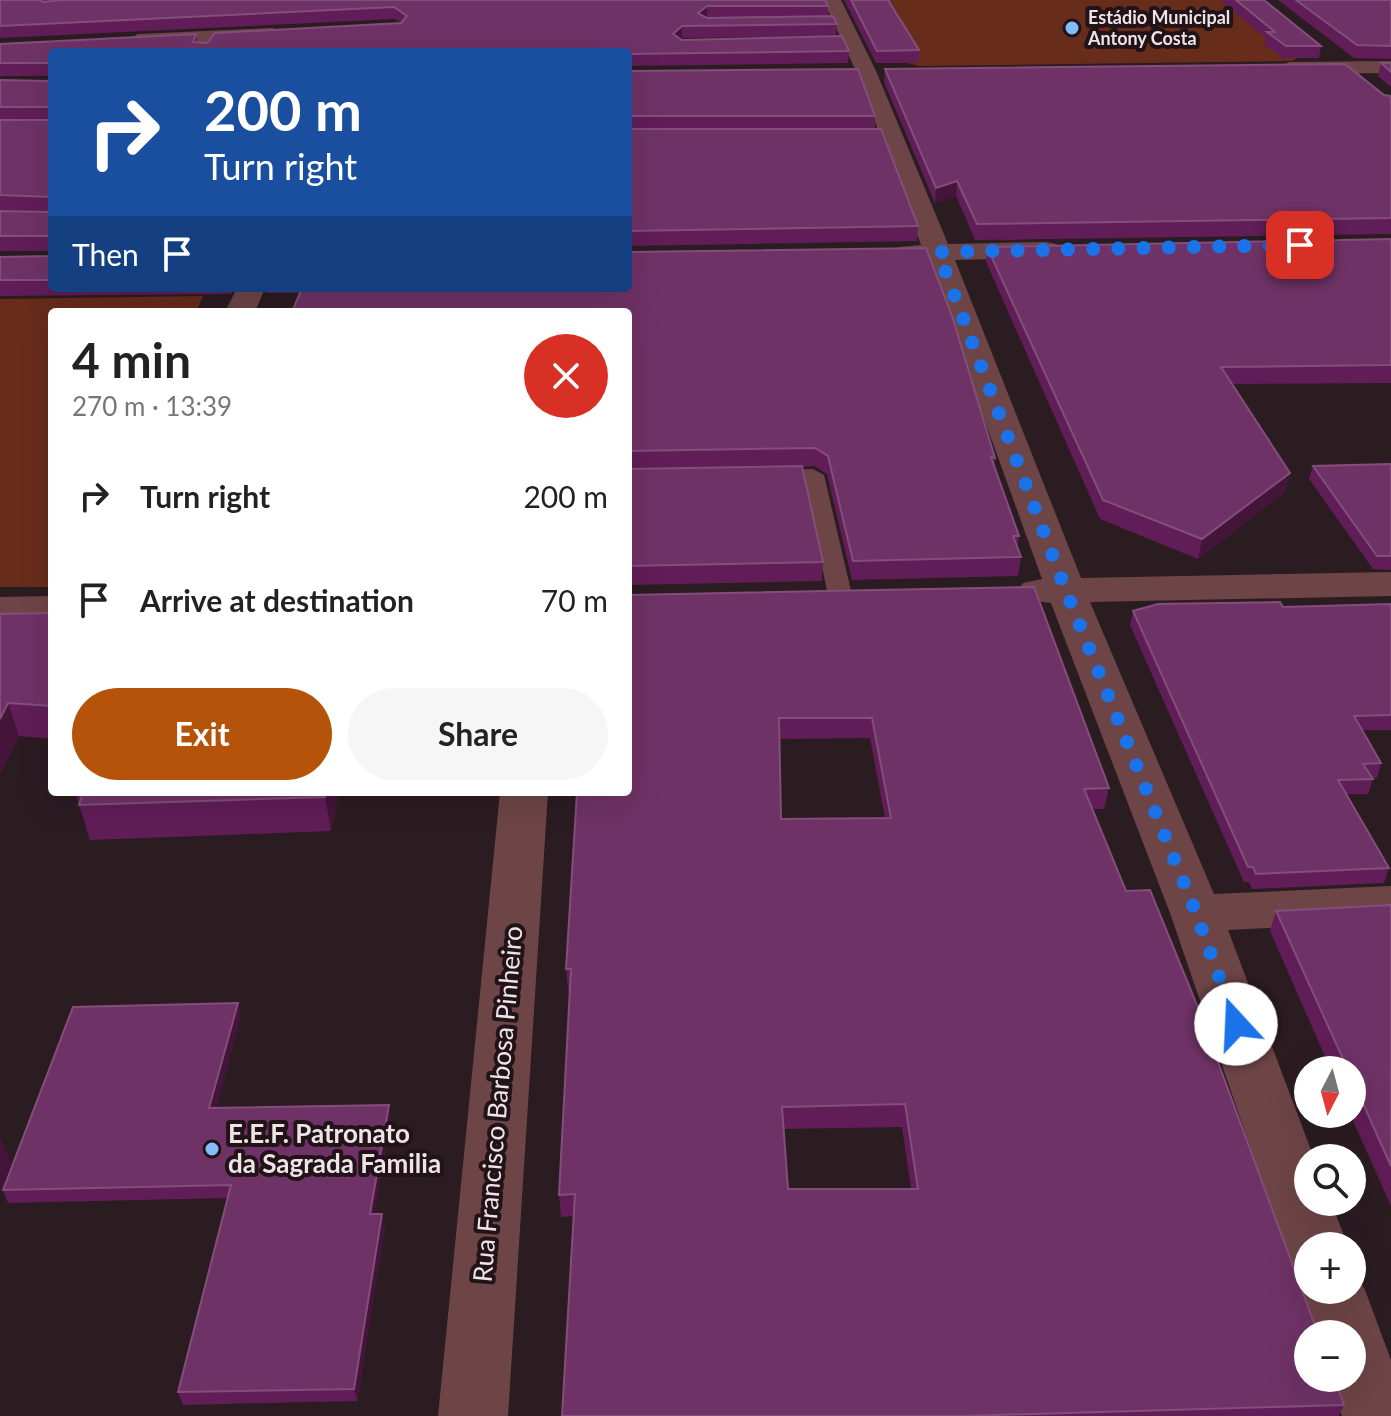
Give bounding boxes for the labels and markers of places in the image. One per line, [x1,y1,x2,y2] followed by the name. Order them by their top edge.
[1087,6,1230,49] place label: Estádio Municipal Antony Costa
[1063,19,1081,37] marker: Estádio Municipal Antony Costa
[1266,211,1334,279] pin
[228,1117,441,1179] place label: E.E.F. Patronato da Sagrada Familia
[203,1140,221,1158] marker: E.E.F. Patronato da Sagrada Familia

